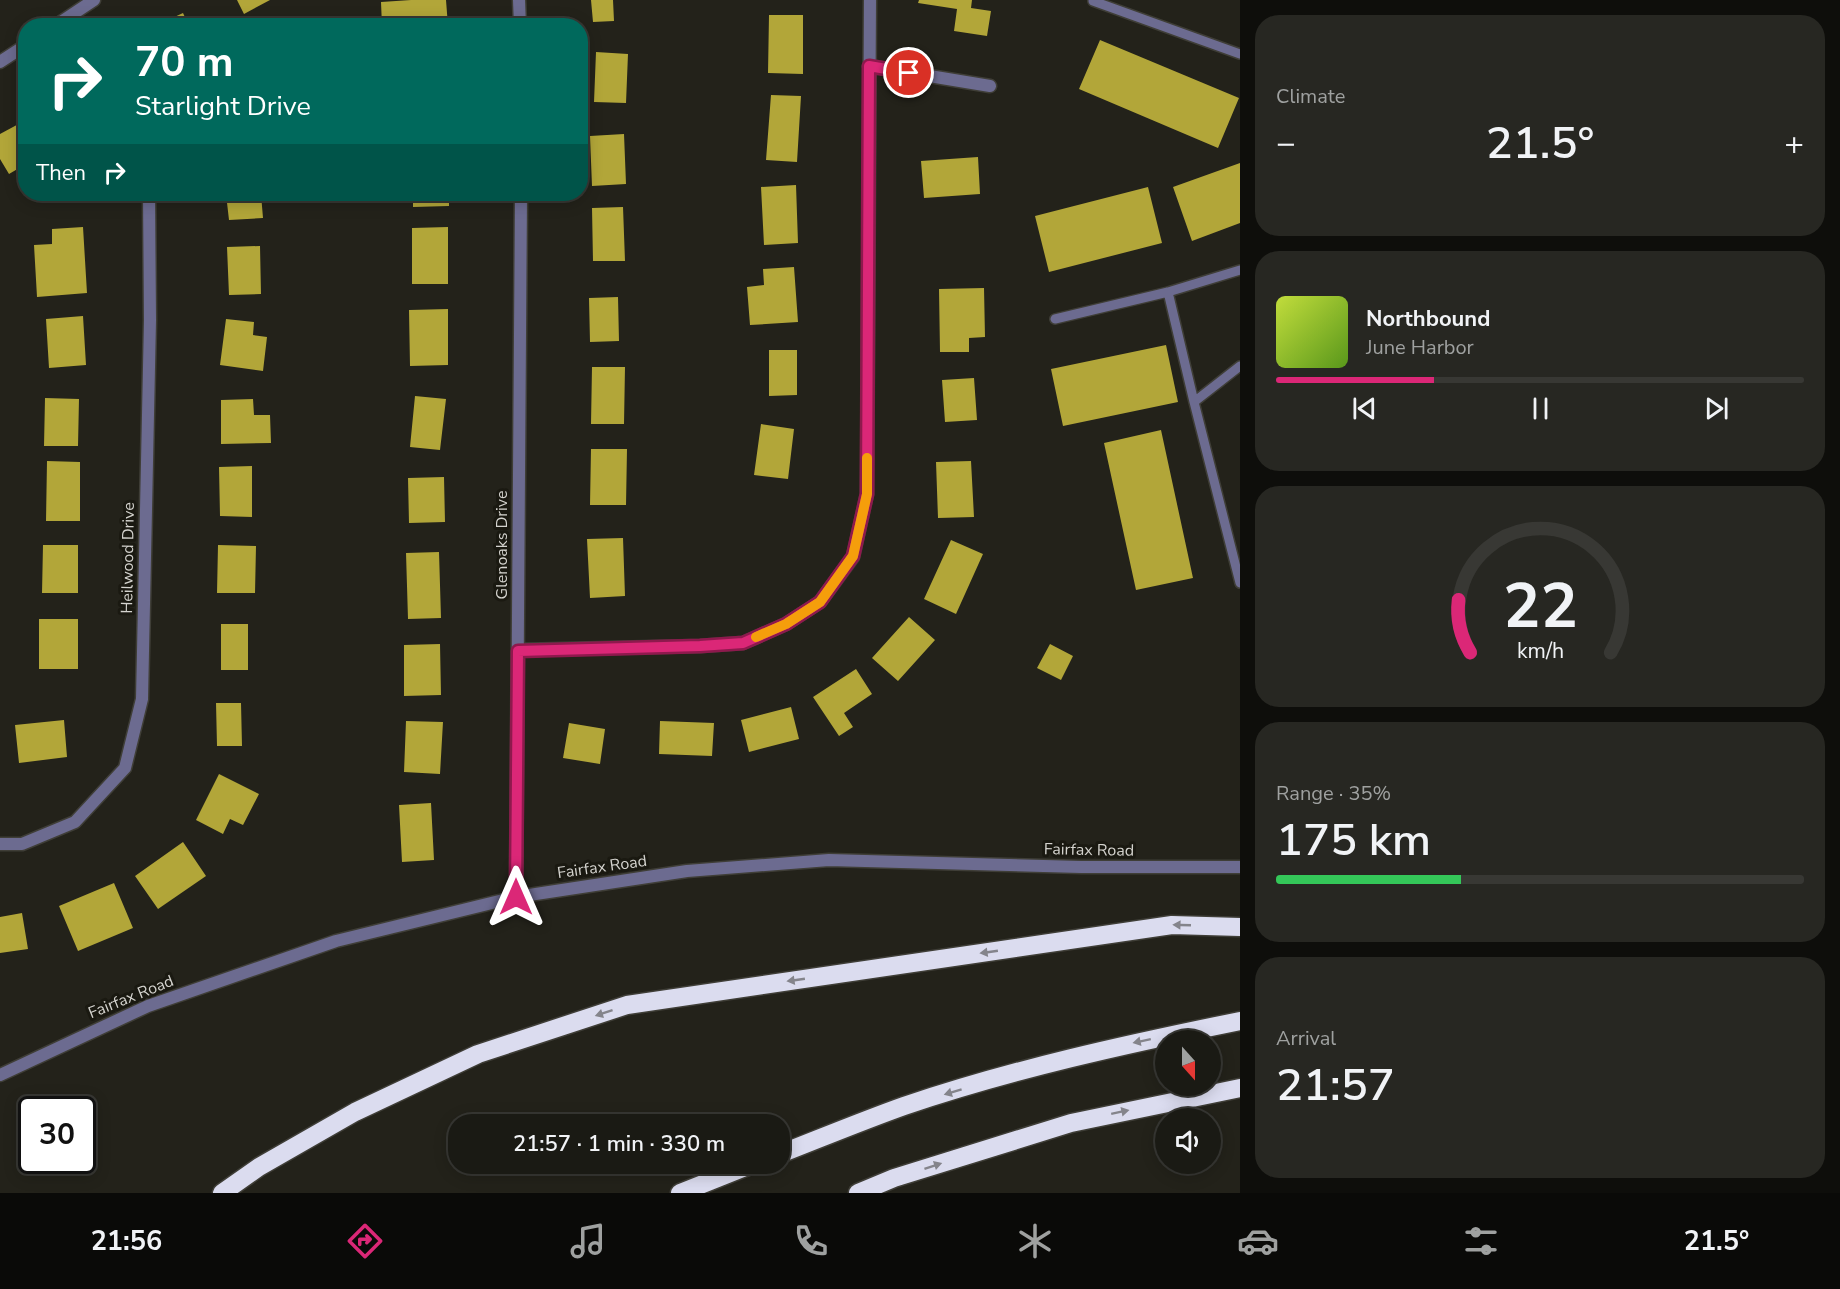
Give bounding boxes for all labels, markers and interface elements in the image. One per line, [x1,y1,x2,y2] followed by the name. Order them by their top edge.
[135,34,234,91] text: 70 m
[36,42,114,120] icon: right
[883,47,934,98] pin
[892,56,925,89] icon: arrive
[1276,83,1345,110] text: Climate
[135,88,311,125] text: Starlight Drive
[1486,113,1594,174] text: 21.5°
[1276,121,1296,166] text: −
[1784,121,1804,166] text: +
[98,156,131,189] icon: right
[36,158,86,188] text: Then
[1366,304,1490,334] text: Northbound
[1366,334,1474,361] text: June Harbor
[1348,392,1381,425] icon: previous
[1524,392,1557,425] icon: pause
[1700,392,1733,425] icon: next
[491,491,513,599] street label: Glenoaks Drive
[116,502,140,614] street label: Heilwood Drive
[1503,565,1577,650] text: 22
[1516,637,1564,667] text: km/h
[1276,780,1391,807] text: Range · 35%
[1276,810,1431,871] text: 175 km
[1044,838,1134,862] street label: Fairfax Road
[556,850,648,884] street label: Fairfax Road
[484,865,548,929] position arrow
[1172,921,1191,930] one-way arrow
[979,947,998,956] one-way arrow
[85,970,177,1024] street label: Fairfax Road
[786,976,805,985] one-way arrow
[595,1009,613,1018] one-way arrow
[1276,1025,1336,1052] text: Arrival
[1155,1030,1221,1096] north arrow
[1155,1030,1221,1174] map controls
[1132,1037,1151,1046] one-way arrow
[1276,1055,1395,1116] text: 21:57
[944,1088,962,1097] one-way arrow
[18,1096,96,1174] speed limit sign: 30
[1111,1107,1130,1117] one-way arrow
[1155,1108,1221,1174] button: sound
[513,1129,725,1159] text: 21:57 · 1 min · 330 m
[924,1161,942,1170] one-way arrow
[344,1220,386,1262] icon: directions
[567,1220,609,1262] icon: music
[790,1220,832,1262] icon: phone
[1014,1220,1056,1262] icon: climate
[1237,1220,1279,1262] icon: car
[1460,1220,1502,1262] icon: filters
[91,1223,162,1260] text: 21:56
[1684,1223,1749,1260] text: 21.5°

